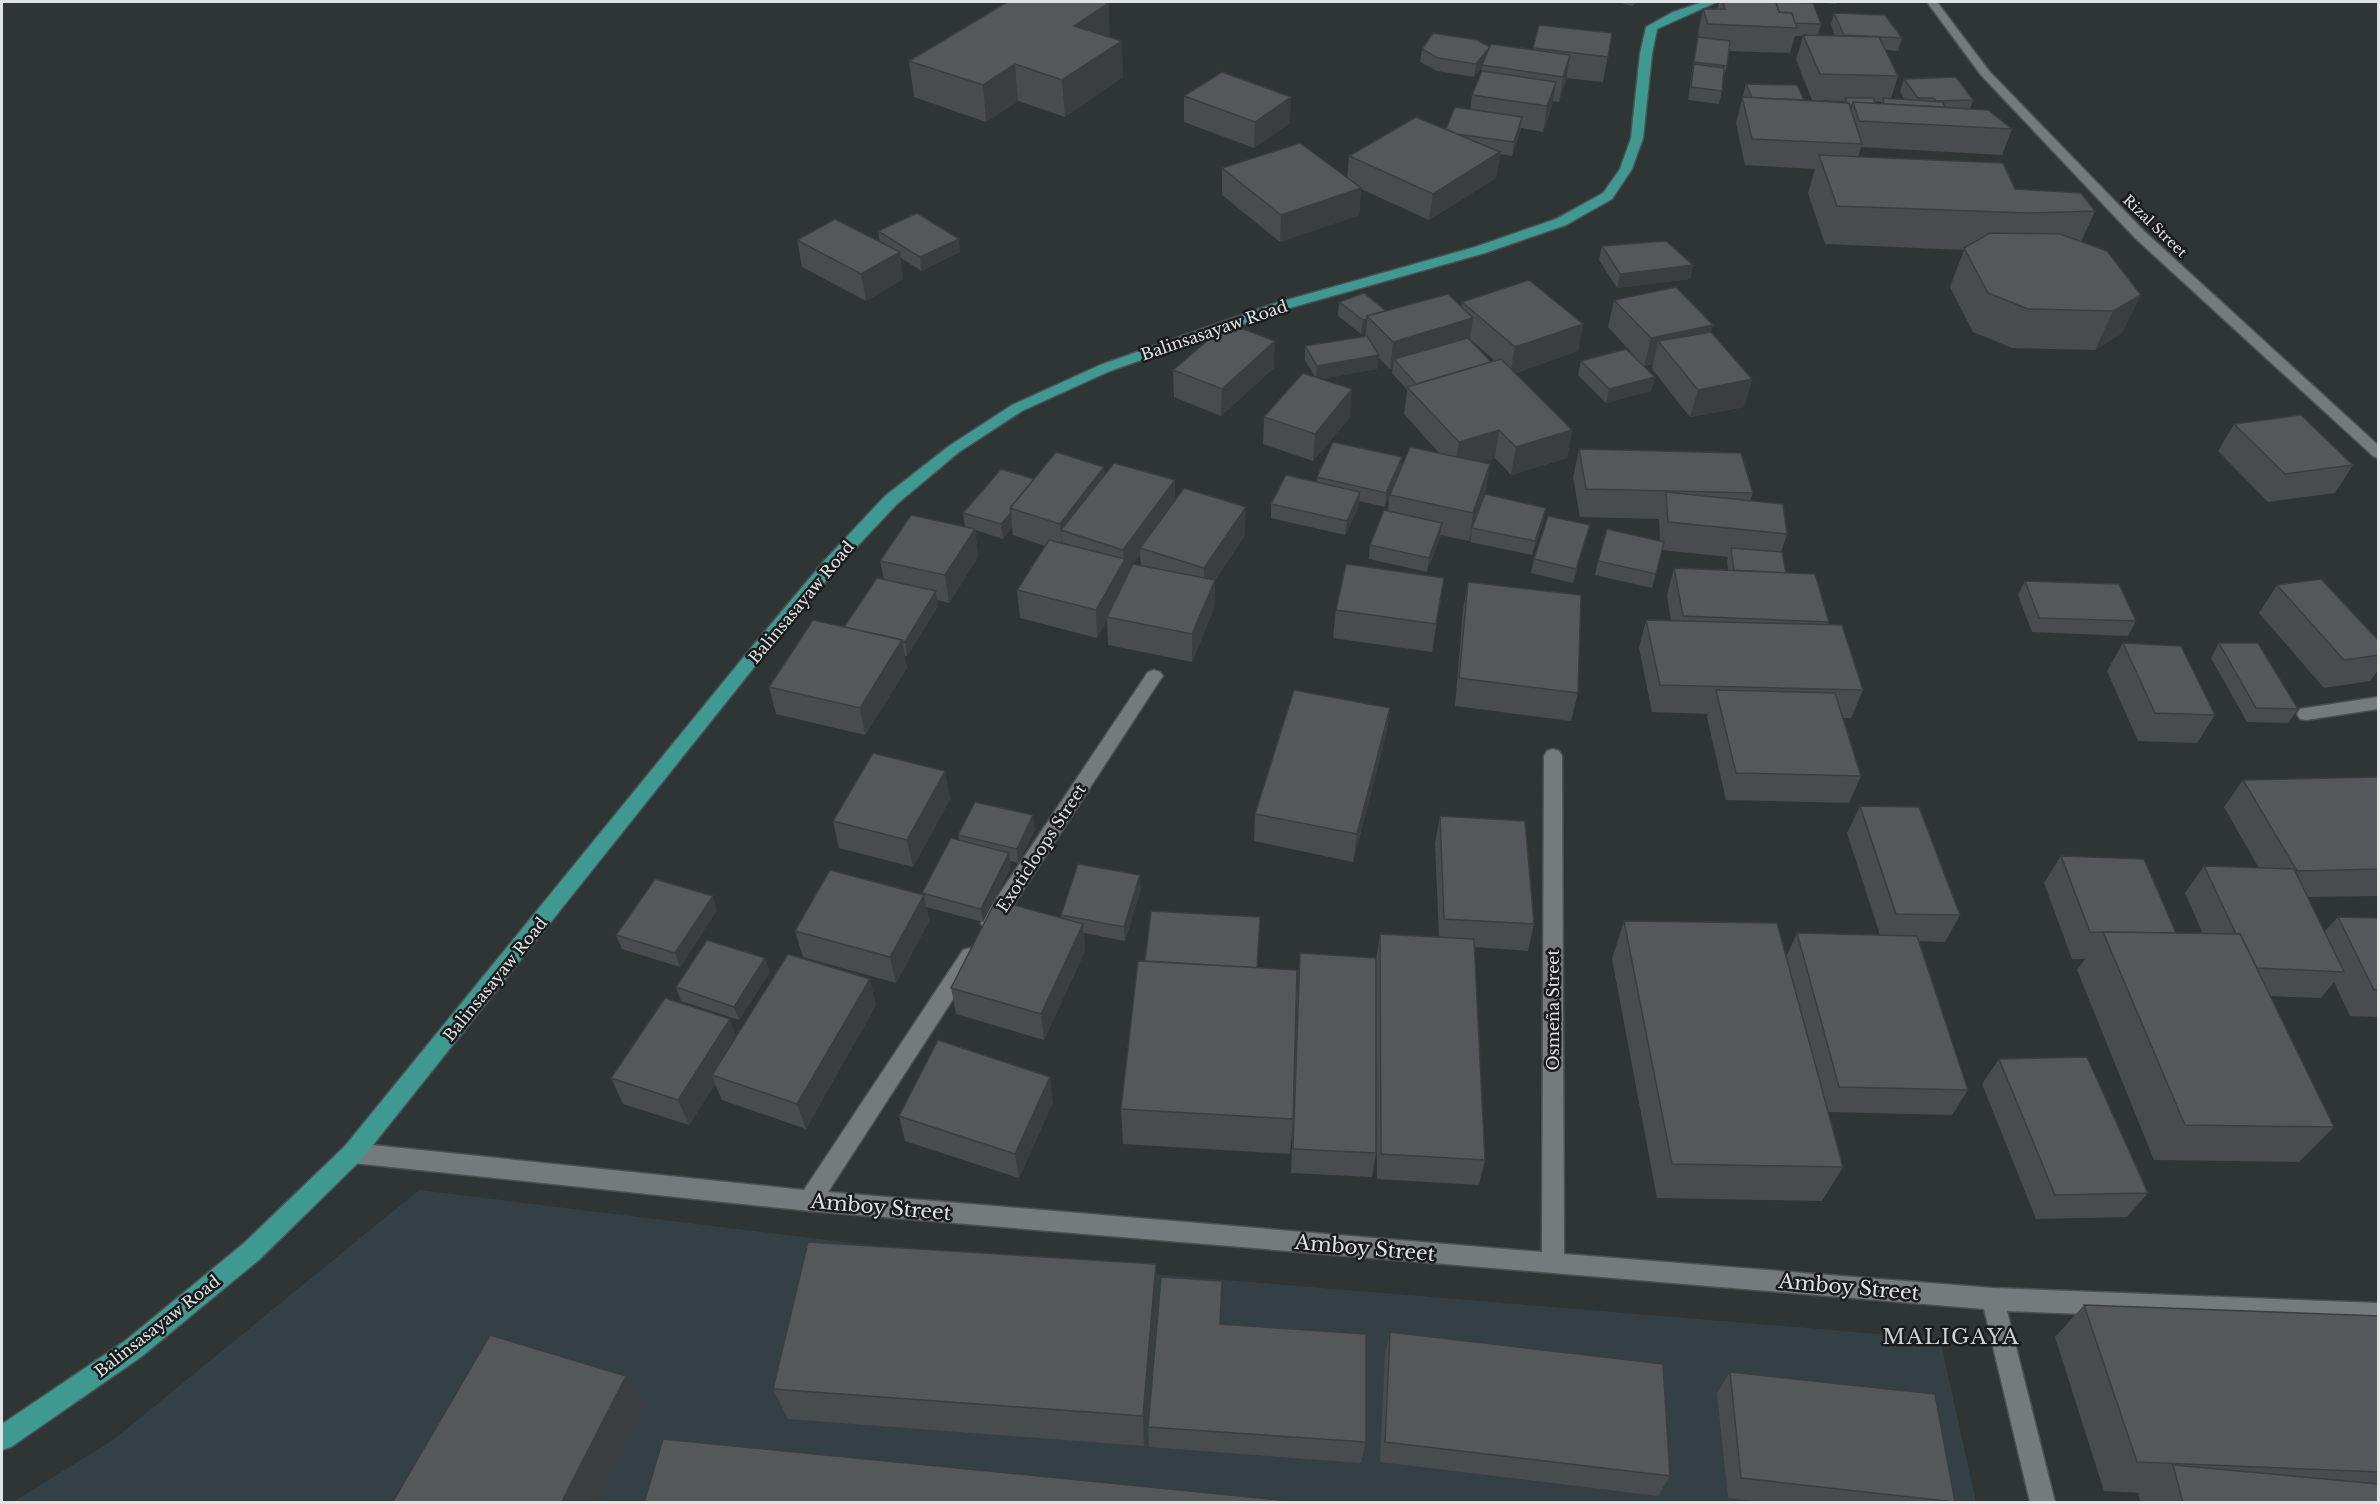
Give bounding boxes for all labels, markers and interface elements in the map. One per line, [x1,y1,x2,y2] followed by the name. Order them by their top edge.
[2119,191,2191,261] street label: Rizal Street
[1138,295,1290,364] street label: Balinsasayaw Road
[744,537,858,667] street label: Balinsasayaw Road
[992,780,1090,916] street label: Exoticloops Street
[439,913,551,1045] street label: Balinsasayaw Road
[1543,949,1563,1071] street label: Osmeña Street
[809,1189,953,1225] street label: Amboy Street
[1293,1230,1437,1266] street label: Amboy Street
[1777,1269,1921,1305] street label: Amboy Street
[90,1271,224,1381] street label: Balinsasayaw Road
[1882,1324,2020,1350] district label: MALIGAYA

